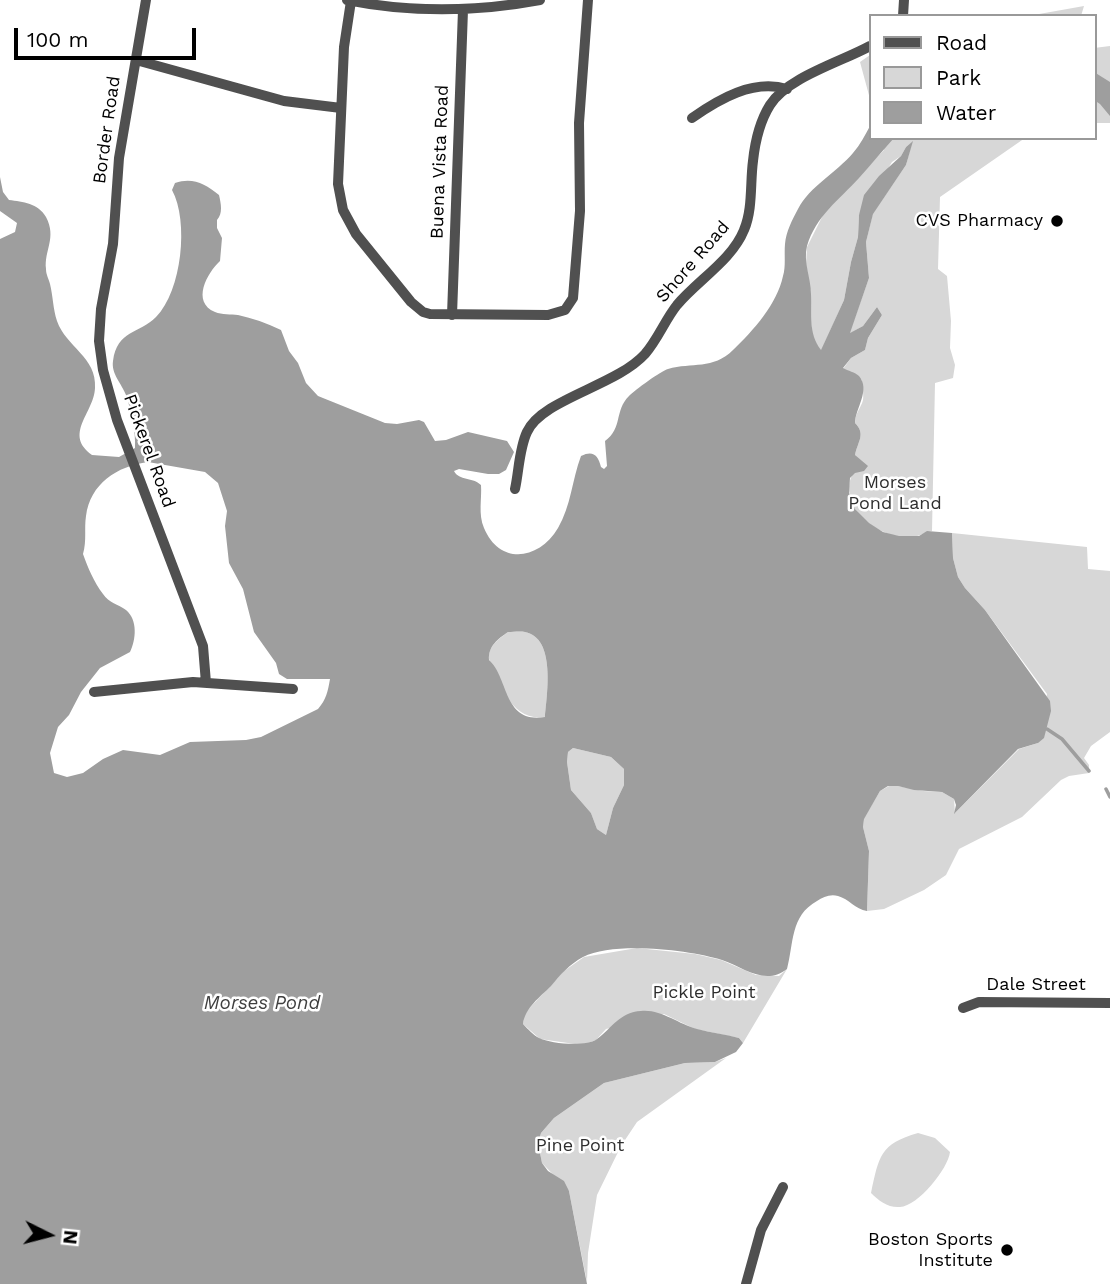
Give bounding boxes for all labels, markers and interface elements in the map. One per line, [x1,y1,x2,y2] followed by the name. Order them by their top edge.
[18,14,200,58] scale bar
[869,14,1096,140] legend
[27,27,89,52] text: 100 m
[936,30,987,55] text: Road
[936,65,981,90] text: Park
[89,75,125,185] street label: Border Road
[427,84,453,240] street label: Buena Vista Road
[936,100,996,125] text: Water
[916,210,1043,232] place label: CVS Pharmacy
[1049,213,1065,229] marker: CVS Pharmacy
[652,217,734,307] street label: Shore Road
[118,391,180,511] street label: Pickerel Road
[848,472,942,514] park label: Morses Pond Land
[986,974,1086,996] street label: Dale Street
[652,982,756,1004] park label: Pickle Point
[204,992,320,1014] water label: Morses Pond
[536,1135,624,1157] park label: Pine Point
[14,1200,84,1270] north arrow
[58,1229,83,1245] text: N
[868,1229,993,1272] place label: Boston Sports Institute
[999,1242,1015,1258] marker: Boston Sports Institute

